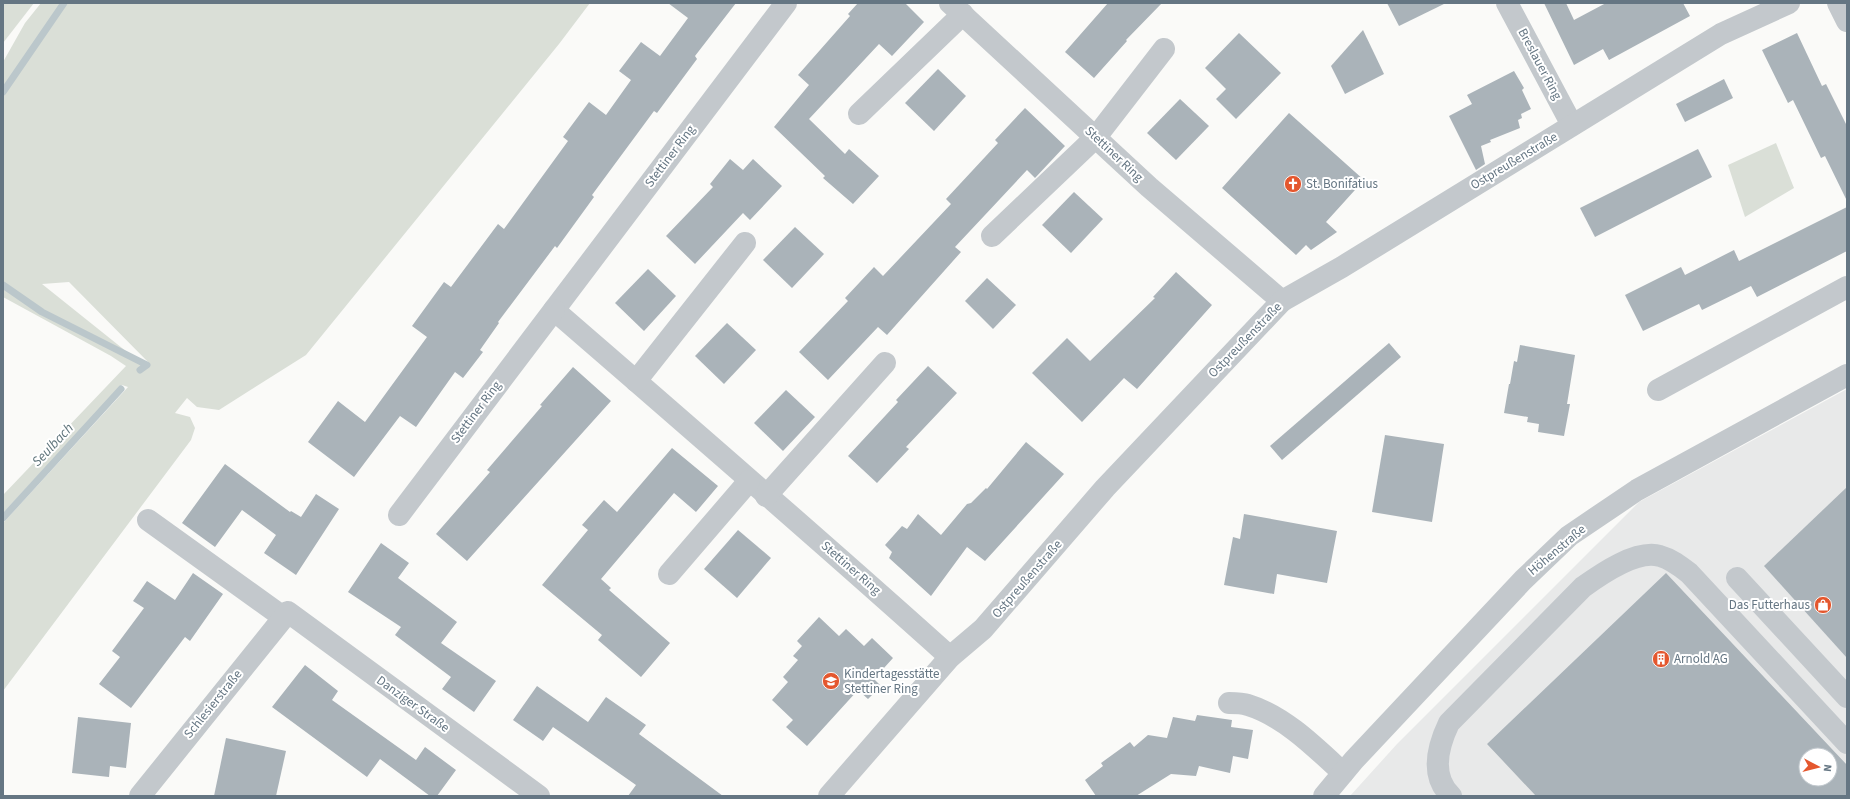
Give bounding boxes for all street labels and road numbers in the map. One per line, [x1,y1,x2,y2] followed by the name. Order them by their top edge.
[1514,25,1567,103] street label: Breslauer Ring
[641,121,700,191] street label: Stettiner Ring
[1081,122,1147,186] street label: Stettiner Ring
[1467,128,1561,194] street label: Ostpreußenstraße
[1204,298,1286,382] street label: Ostpreußenstraße
[447,377,506,447] street label: Stettiner Ring
[1524,520,1590,580] street label: Höhenstraße
[988,536,1066,622] street label: Ostpreußenstraße
[817,537,885,599] street label: Stettiner Ring
[180,666,246,742] street label: Schlesierstraße
[373,671,453,737] street label: Danziger Straße

